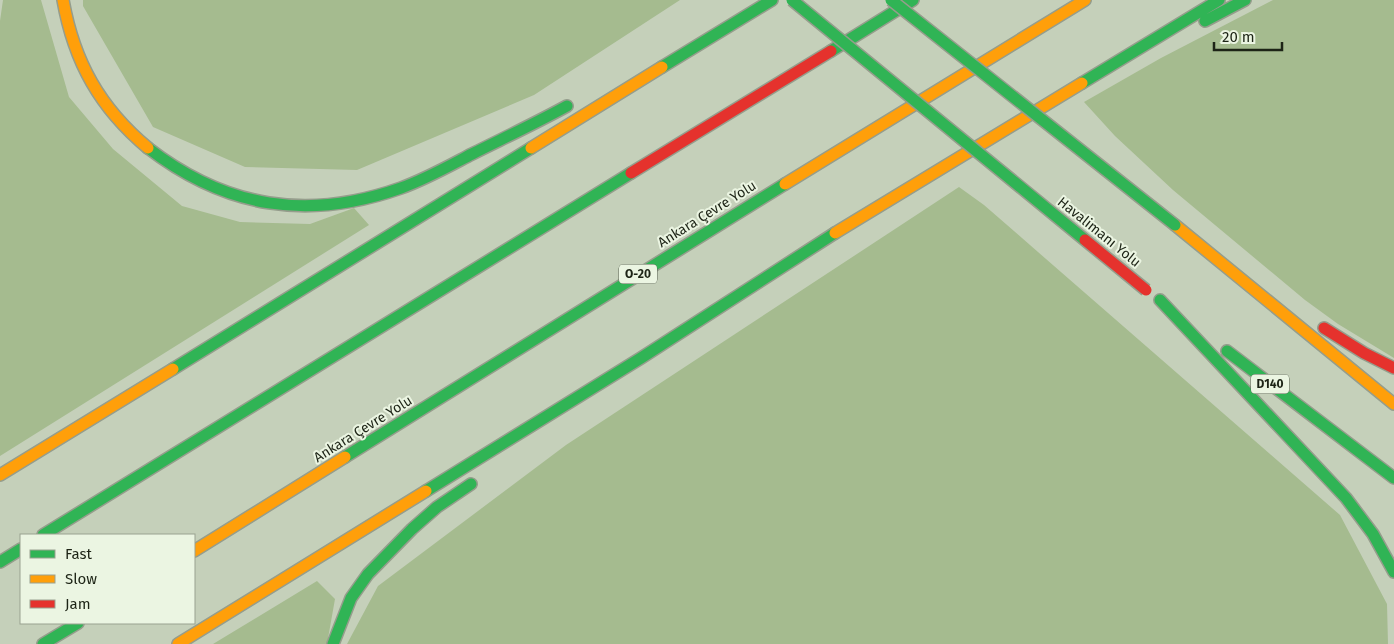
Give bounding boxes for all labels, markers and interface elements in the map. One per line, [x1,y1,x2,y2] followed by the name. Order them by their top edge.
[1214,20,1282,52] scale bar
[1222,28,1255,46] text: 20 m
[655,177,759,251] street label: Ankara Çevre Yolu
[1054,193,1144,271] street label: Havalimanı Yolu
[619,264,657,284] road number: O-20
[1251,374,1289,394] road number: D140
[311,392,415,466] street label: Ankara Çevre Yolu
[20,534,195,624] legend
[65,545,92,563] text: Fast
[65,570,97,588] text: Slow
[65,595,91,613] text: Jam

